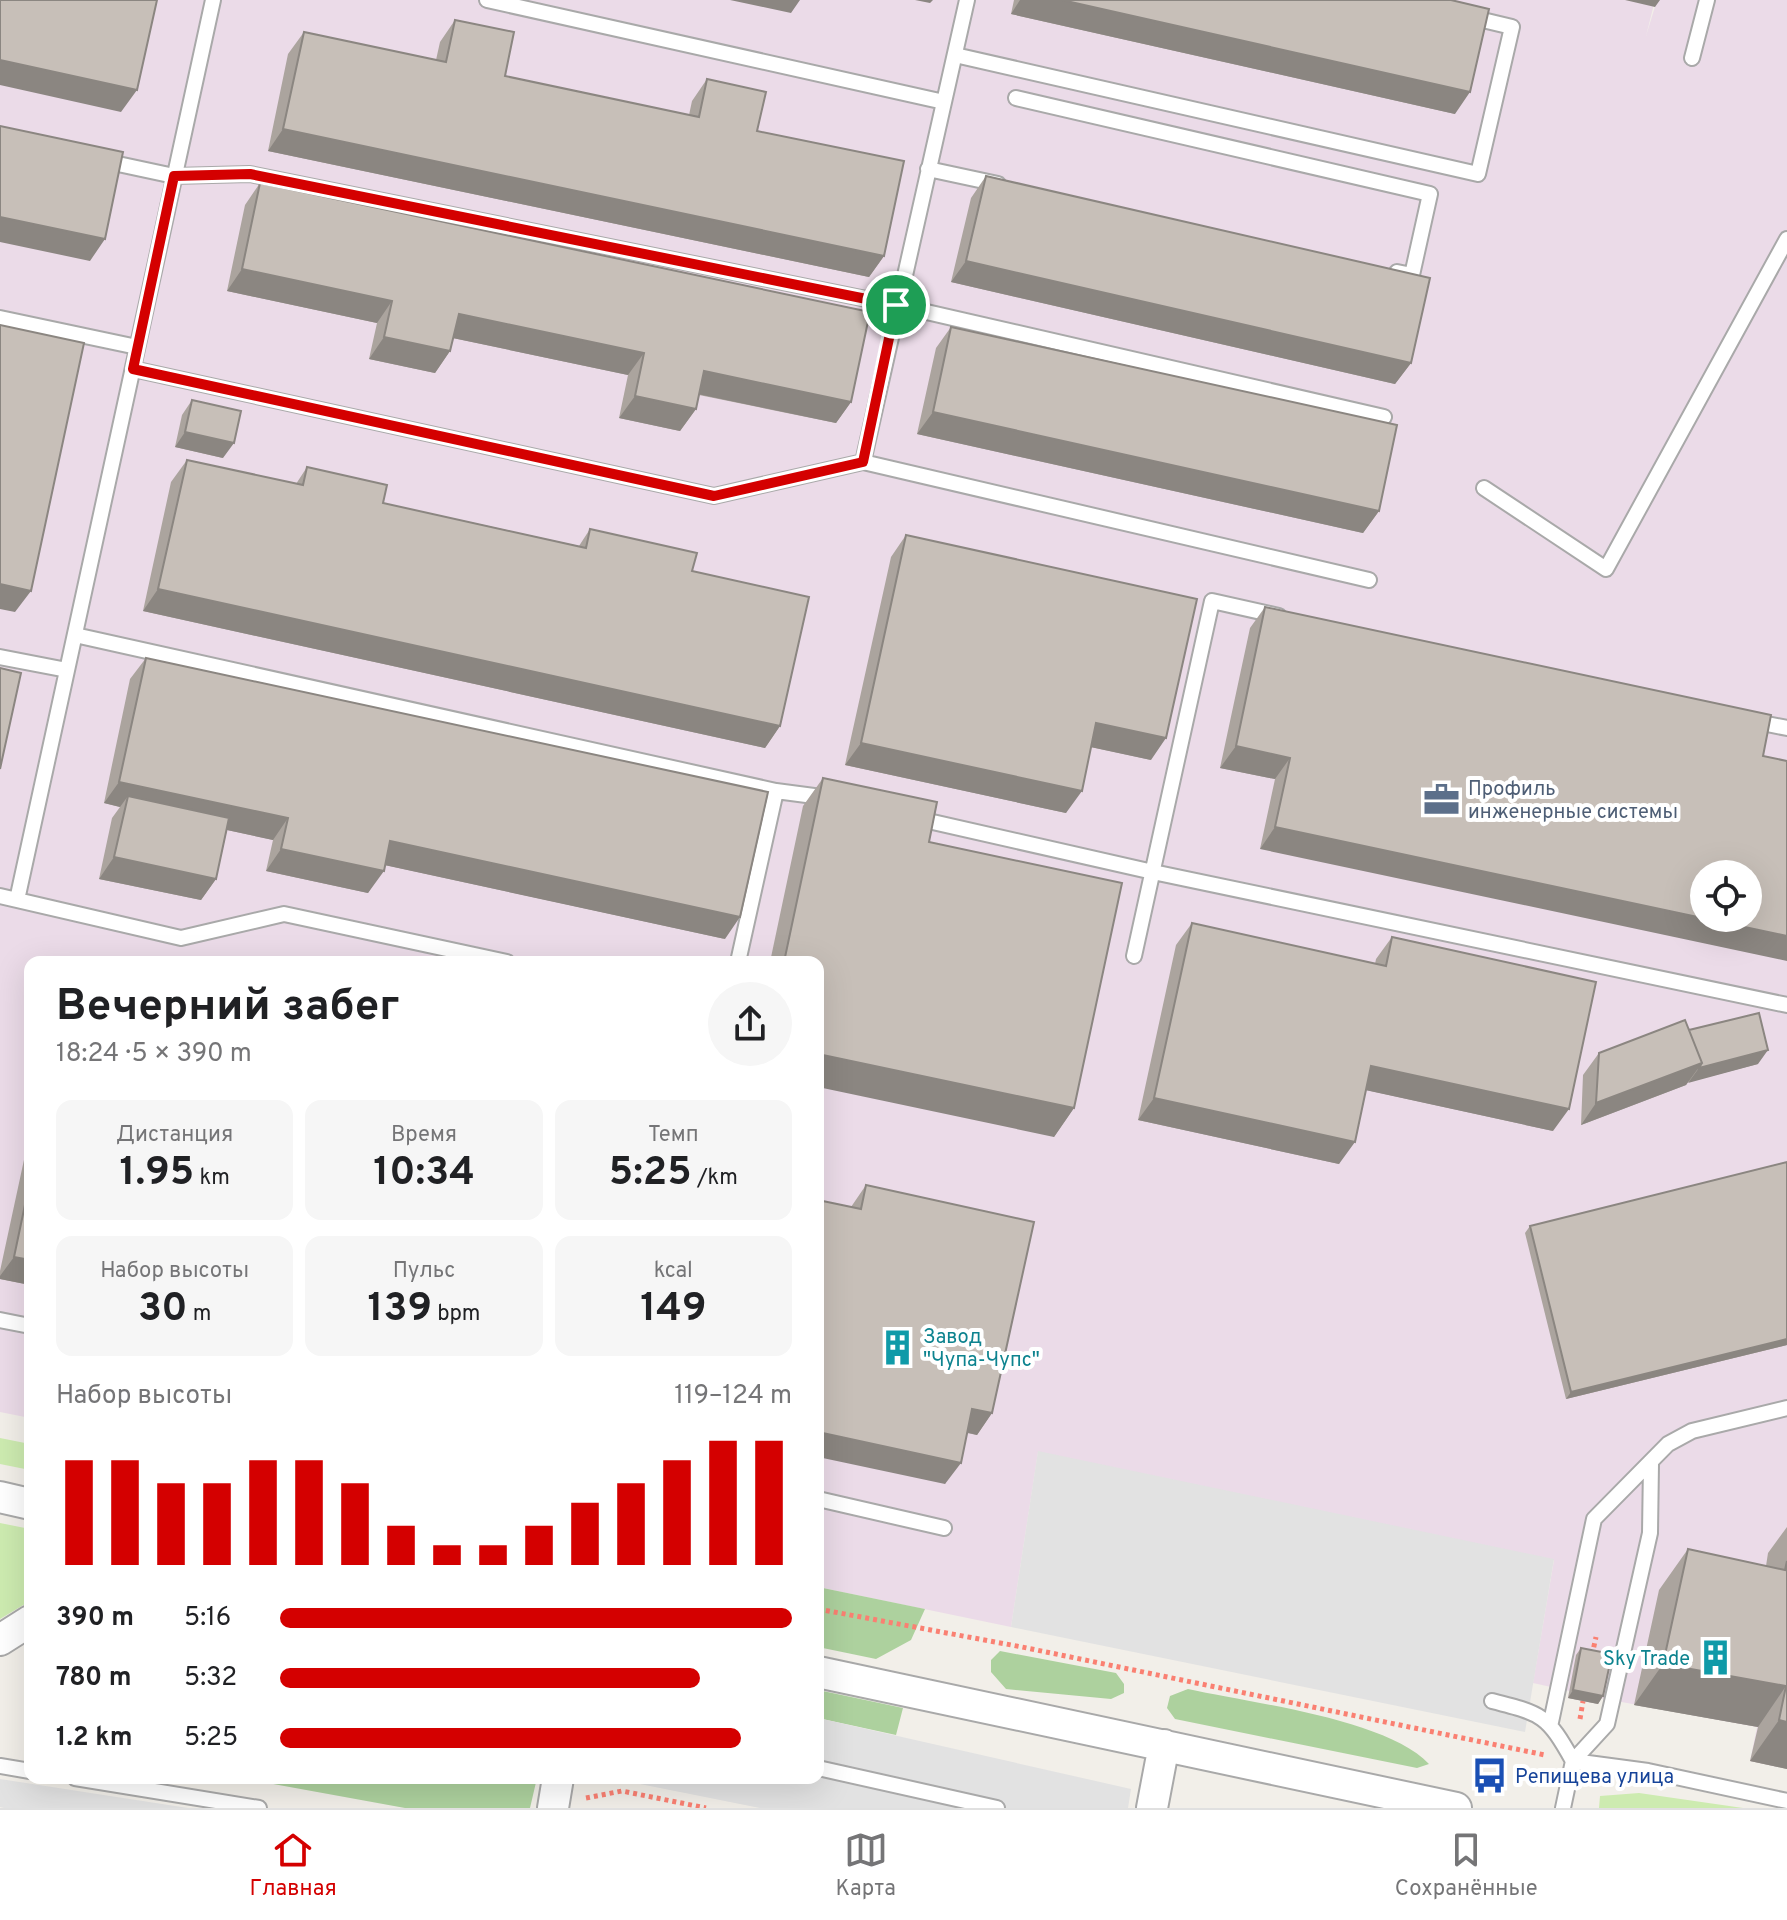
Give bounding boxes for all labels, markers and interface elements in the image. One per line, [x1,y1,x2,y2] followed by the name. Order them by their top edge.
[862,271,930,339] pin
[874,283,918,327] icon: arrive
[1468,777,1678,826] place label: Профиль инженерные системы
[1423,780,1461,818] office icon: Профиль инженерные системы
[1690,860,1762,932] map controls
[1690,860,1762,932] button: locate
[56,980,400,1036] text: Вечерний забег
[708,982,792,1066] button: share
[56,1038,252,1071] text: 18:24 · 5 × 390 m
[116,1122,233,1149] text: Дистанция
[391,1122,457,1149] text: Время
[648,1122,699,1149] text: Темп
[119,1149,194,1199] text: 1.95
[373,1149,475,1199] text: 10:34
[609,1149,692,1199] text: 5:25
[194,1165,230,1192] text: km
[692,1165,738,1192] text: /km
[100,1258,249,1285] text: Набор высоты
[393,1258,455,1285] text: Пульс
[654,1258,693,1285] text: kcal
[138,1285,188,1335] text: 30
[368,1285,432,1335] text: 139
[640,1285,707,1335] text: 149
[188,1301,211,1328] text: m
[432,1301,480,1328] text: bpm
[923,1325,1040,1374] place label: Завод "Чупа-Чупс"
[878,1328,916,1366] building icon: Завод "Чупа-Чупс"
[56,1380,232,1413] text: Набор высоты
[674,1380,792,1413] text: 119–124 m
[56,1602,134,1635] text: 390 m
[184,1602,231,1635] text: 5:16
[1697,1639,1735,1677] building icon: Sky Trade
[1603,1647,1690,1673] place label: Sky Trade
[56,1662,132,1695] text: 780 m
[184,1662,237,1695] text: 5:32
[56,1722,133,1755] text: 1.2 km
[184,1722,238,1755] text: 5:25
[1470,1757,1508,1795] bus stop icon: Репищева улица
[1515,1765,1674,1791] place label: Репищева улица
[249,1828,337,1903] tab: Главная
[836,1828,896,1903] tab: Карта
[1395,1828,1538,1903] tab: Сохранённые

